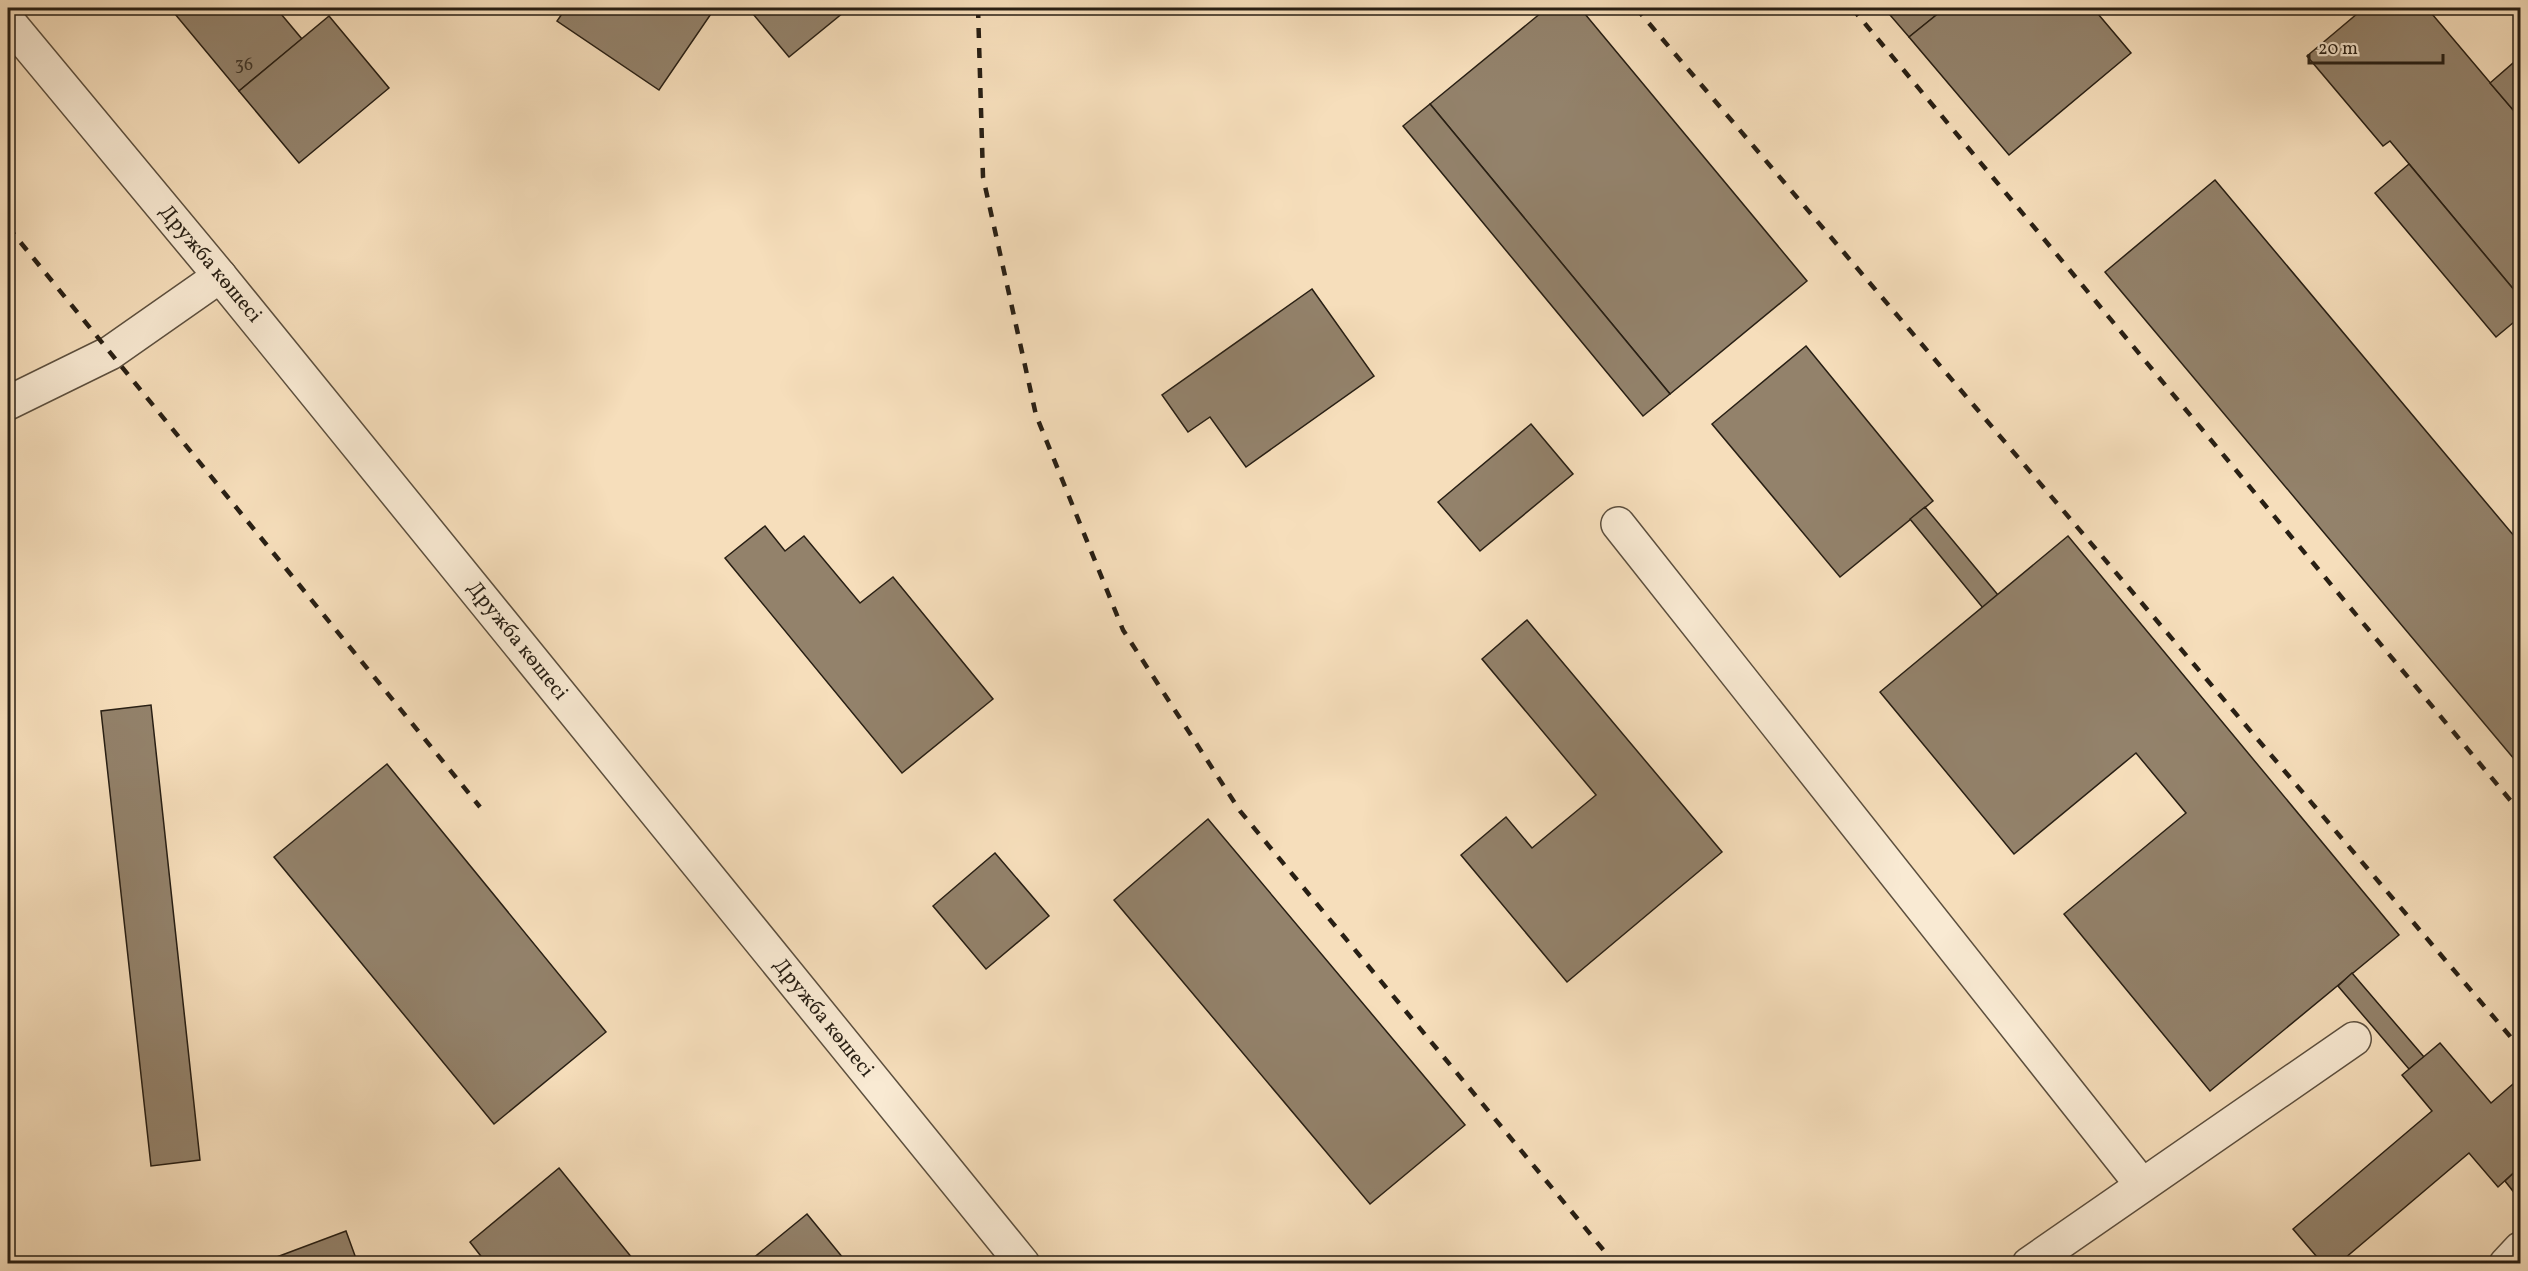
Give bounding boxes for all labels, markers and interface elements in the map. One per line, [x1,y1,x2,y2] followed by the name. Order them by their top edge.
[2309,27,2442,65] scale bar
[2318,37,2358,62] text: 20 m
[235,53,253,78] house number: 36
[152,199,268,329] street label: Дружба көшесі
[460,575,574,707] street label: Дружба көшесі
[766,952,880,1084] street label: Дружба көшесі

